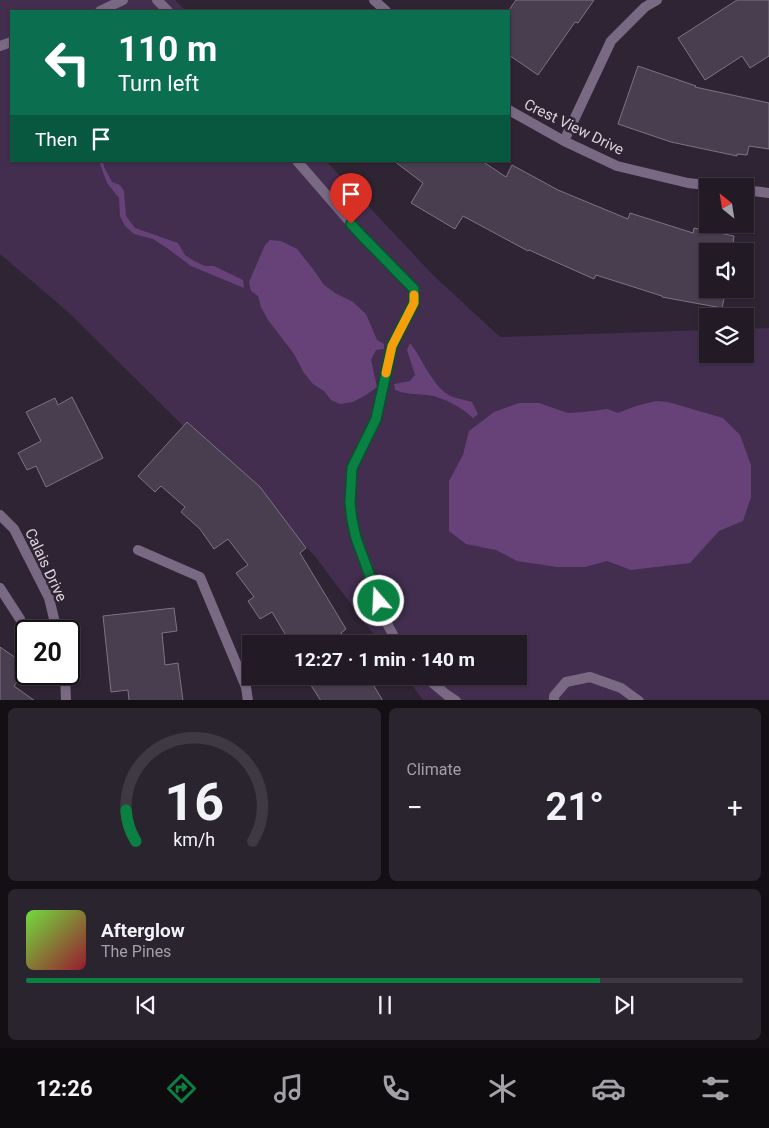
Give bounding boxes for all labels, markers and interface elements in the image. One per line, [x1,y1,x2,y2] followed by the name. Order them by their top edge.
[118,29,217,70] text: 110 m
[35,30,100,95] icon: left
[118,71,199,96] text: Turn left
[521,95,627,159] street label: Crest View Drive
[87,125,115,153] icon: arrive
[35,128,77,151] text: Then
[330,173,372,224] pin
[699,178,754,232] north arrow
[699,178,754,363] map controls
[337,180,365,208] icon: arrive
[699,243,754,298] button: sound
[699,308,754,363] button: layers
[21,526,71,604] street label: Calais Drive
[352,574,404,626] position arrow
[15,620,80,685] speed limit sign: 20
[294,648,475,671] text: 12:27 · 1 min · 140 m
[407,760,461,779] text: Climate
[164,772,224,833] text: 16
[546,785,604,829] text: 21°
[407,791,423,824] text: −
[727,791,743,824] text: +
[173,829,215,850] text: km/h
[101,919,185,942] text: Afterglow
[101,942,171,961] text: The Pines
[132,991,160,1019] icon: previous
[371,991,399,1019] icon: pause
[610,991,638,1019] icon: next
[164,1071,199,1106] icon: directions
[271,1071,306,1106] icon: music
[378,1071,413,1106] icon: phone
[485,1071,520,1106] icon: climate
[591,1071,626,1106] icon: car
[698,1071,733,1106] icon: filters
[36,1076,93,1101] text: 12:26

